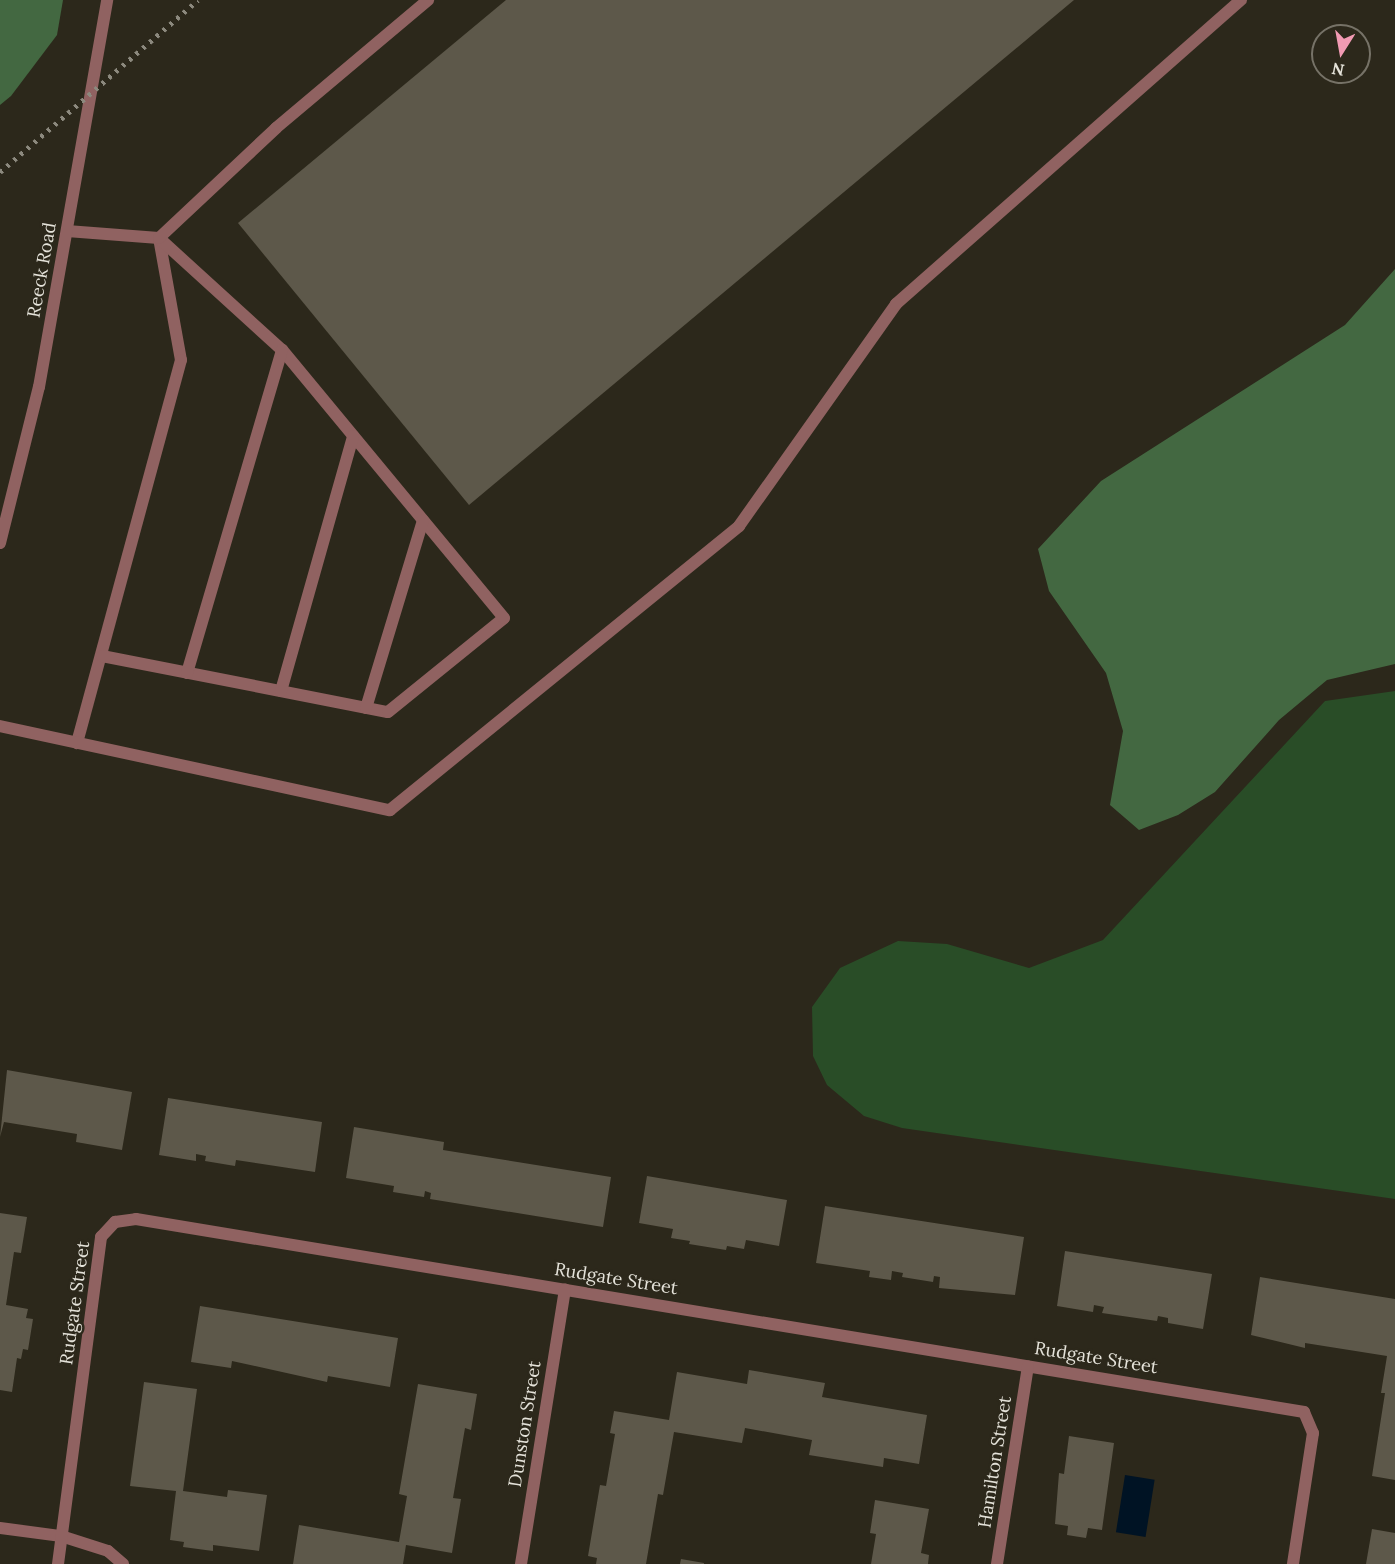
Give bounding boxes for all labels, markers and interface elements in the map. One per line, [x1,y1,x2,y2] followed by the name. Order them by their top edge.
[1311,24,1371,84] north arrow
[1330,59,1346,81] text: N
[23,221,61,319] street label: Reeck Road
[56,1240,94,1366] street label: Rudgate Street
[553,1259,679,1299] street label: Rudgate Street
[1033,1338,1159,1378] street label: Rudgate Street
[504,1359,546,1489] street label: Dunston Street
[974,1394,1016,1530] street label: Hamilton Street

